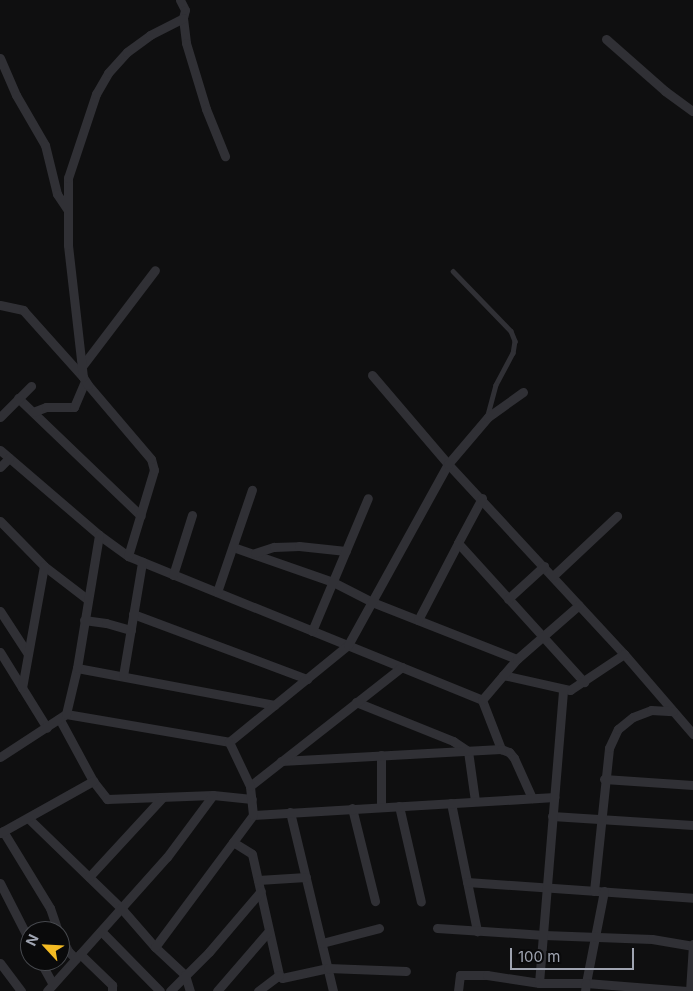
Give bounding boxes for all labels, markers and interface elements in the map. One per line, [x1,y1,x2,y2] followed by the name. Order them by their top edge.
[20,921,70,971] north arrow
[22,931,42,948] text: N
[513,938,637,970] scale bar
[518,947,560,966] text: 100 m

